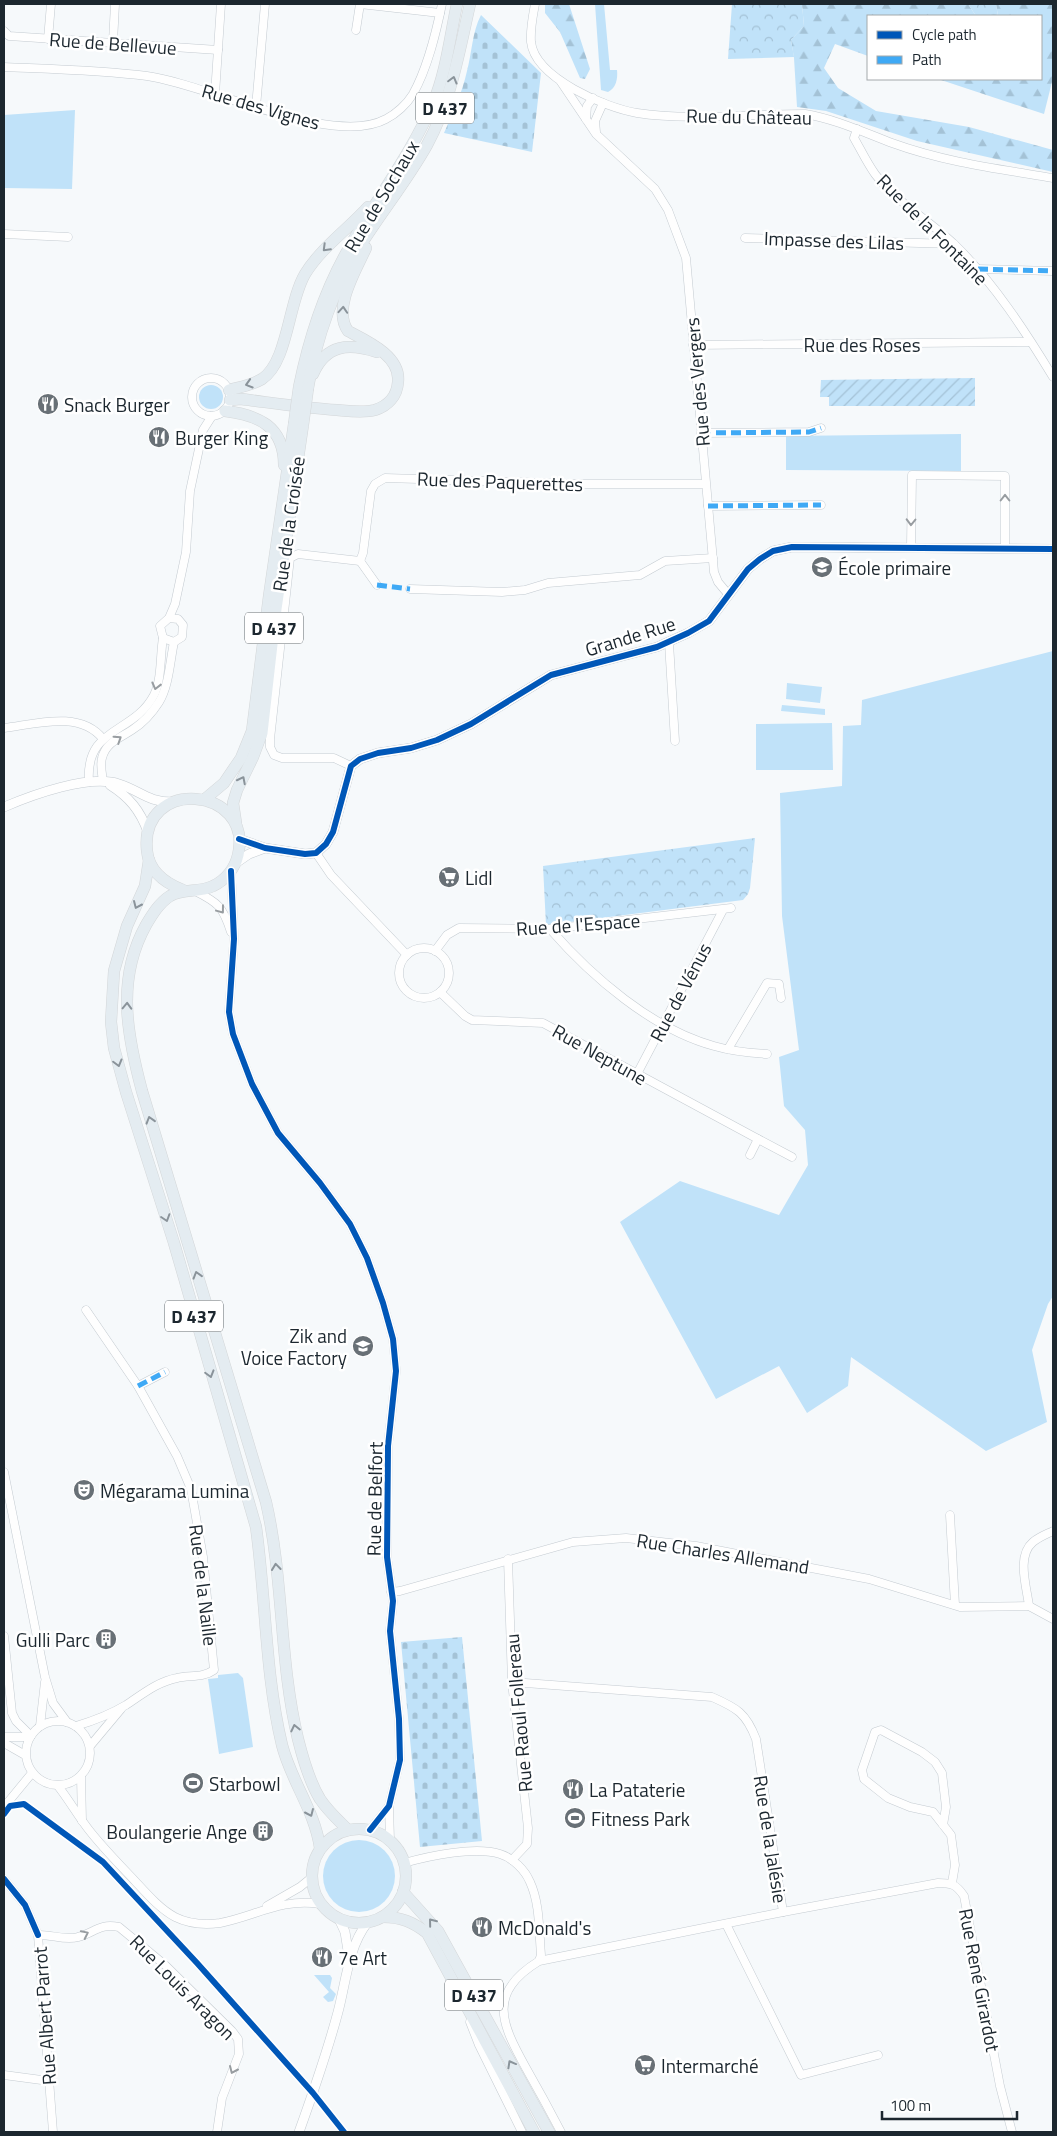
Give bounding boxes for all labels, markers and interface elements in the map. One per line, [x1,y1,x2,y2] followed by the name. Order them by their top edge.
[867,15,1042,80] legend
[912,23,977,46] text: Cycle path
[48,24,178,62] street label: Rue de Bellevue
[912,48,942,71] text: Path
[198,75,324,137] street label: Rue des Vignes
[447,75,458,84] one-way arrow
[416,92,474,124] road number: D 437
[686,100,812,132] street label: Rue du Château
[336,134,426,258] street label: Rue de Sochaux
[871,167,995,291] street label: Rue de la Fontaine
[763,223,905,257] street label: Impasse des Lilas
[322,243,331,252] one-way arrow
[338,306,349,314] one-way arrow
[677,316,717,448] street label: Rue des Vergers
[803,330,921,359] street label: Rue des Roses
[245,379,254,389] one-way arrow
[64,390,170,419] place label: Snack Burger
[36,392,60,416] restaurant icon: Snack Burger
[175,423,269,452] place label: Burger King
[147,425,171,449] restaurant icon: Burger King
[264,454,312,594] street label: Rue de la Croisée
[416,464,584,498] street label: Rue des Paquerettes
[1000,494,1010,502] one-way arrow
[906,518,916,526] one-way arrow
[838,553,951,582] place label: École primaire
[810,555,834,579] school or university icon: École primaire
[581,609,679,663] street label: Grande Rue
[245,612,303,644] road number: D 437
[151,681,162,690] one-way arrow
[112,735,121,745] one-way arrow
[236,776,246,785] one-way arrow
[465,863,493,892] place label: Lidl
[437,865,461,889] supermarket icon: Lidl
[132,900,143,909] one-way arrow
[215,904,224,914] one-way arrow
[515,905,641,943] street label: Rue de l'Espace
[642,937,718,1047] street label: Rue de Vénus
[121,1002,132,1010] one-way arrow
[547,1016,653,1092] street label: Rue Neptune
[112,1058,123,1067] one-way arrow
[146,1116,156,1124] one-way arrow
[160,1213,170,1222] one-way arrow
[192,1272,202,1280] one-way arrow
[165,1300,223,1332] road number: D 437
[241,1321,347,1372] place label: Zik and Voice Factory
[351,1334,375,1358] school or university icon: Zik and Voice Factory
[205,1370,215,1378] one-way arrow
[359,1441,390,1556] street label: Rue de Belfort
[100,1476,250,1505] place label: Mégarama Lumina
[72,1478,96,1502] theatre icon: Mégarama Lumina
[182,1523,226,1647] street label: Rue de la Naille
[635,1525,811,1581] street label: Rue Charles Allemand
[271,1563,282,1571] one-way arrow
[16,1625,90,1654] place label: Gulli Parc
[94,1627,118,1651] building icon: Gulli Parc
[497,1632,539,1794] street label: Rue Raoul Follereau
[290,1724,301,1733] one-way arrow
[209,1769,281,1798] place label: Starbowl
[181,1771,205,1795] sports icon: Starbowl
[747,1773,795,1905] street label: Rue de la Jalésie
[589,1775,685,1804] place label: La Pataterie
[561,1777,585,1801] restaurant icon: La Pataterie
[591,1804,690,1833] place label: Fitness Park
[563,1806,587,1830] sports icon: Fitness Park
[304,1808,314,1817] one-way arrow
[106,1817,247,1846] place label: Boulangerie Ange
[251,1819,275,1843] building icon: Boulangerie Ange
[952,1906,1008,2055] street label: Rue René Girardot
[498,1913,591,1942] place label: McDonald's
[470,1915,494,1939] restaurant icon: McDonald's
[429,1919,437,1928] one-way arrow
[124,1928,242,2046] street label: Rue Louis Aragon
[80,1930,89,1940] one-way arrow
[338,1943,387,1972] place label: 7e Art
[310,1945,334,1969] restaurant icon: 7e Art
[25,1946,63,2086] street label: Rue Albert Parrot
[445,1980,503,2010] road number: D 437
[661,2051,759,2080] place label: Intermarché
[633,2053,657,2077] supermarket icon: Intermarché
[508,2060,518,2069] one-way arrow
[228,2065,239,2074] one-way arrow
[882,2088,1017,2120] scale bar
[890,2094,931,2117] text: 100 m

